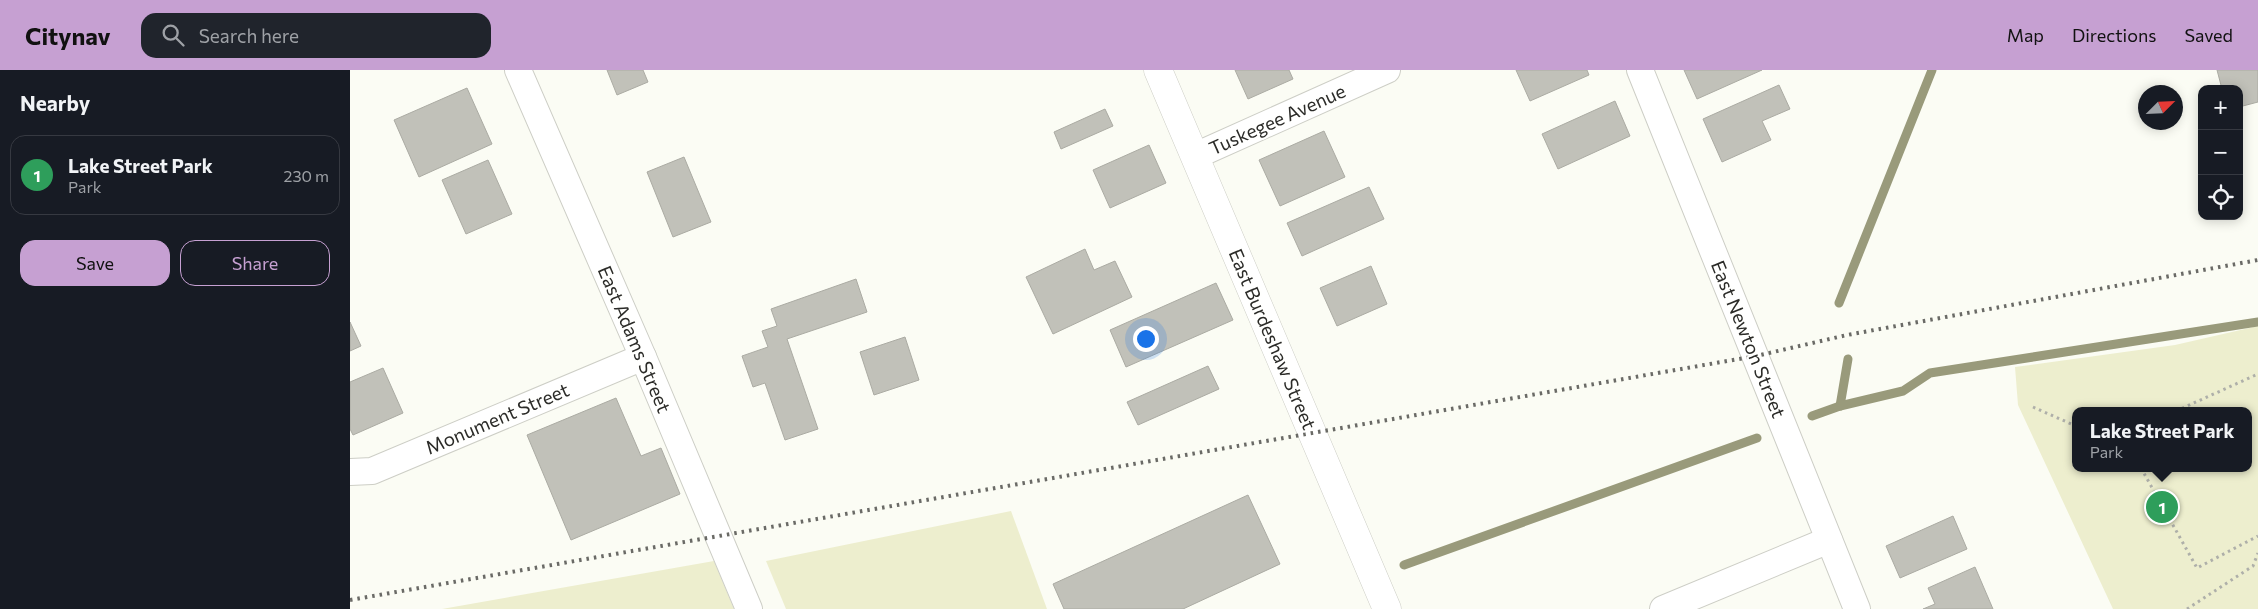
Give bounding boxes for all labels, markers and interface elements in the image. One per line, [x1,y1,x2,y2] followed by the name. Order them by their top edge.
[141,13,491,58] search box
[25,21,111,50] text: Citynav
[159,21,187,49] icon: search
[199,24,299,47] text: Search here
[2007,24,2044,46] text: Map
[2072,24,2156,46] text: Directions
[2184,24,2233,46] text: Saved
[1205,79,1349,159] street label: Tuskegee Avenue
[2138,85,2183,130] north arrow
[2198,85,2243,220] map controls
[2198,85,2243,130] button: +
[20,90,90,115] text: Nearby
[2198,130,2243,175] button: −
[68,154,213,177] text: Lake Street Park
[33,166,41,185] text: 1
[284,166,329,185] text: 230 m
[2198,175,2243,220] button: locate
[68,177,101,196] text: Park
[20,240,170,286] button: Save
[180,240,330,286] button: Share
[1224,245,1322,433] street label: East Burdeshaw Street
[1707,257,1791,421] street label: East Newton Street
[594,262,676,416] street label: East Adams Street
[1133,326,1159,352] your location
[422,377,572,459] street label: Monument Street
[2072,407,2252,472] popup
[2090,419,2234,442] text: Lake Street Park
[2090,442,2123,461] text: Park
[2146,488,2178,526] pin: 1

